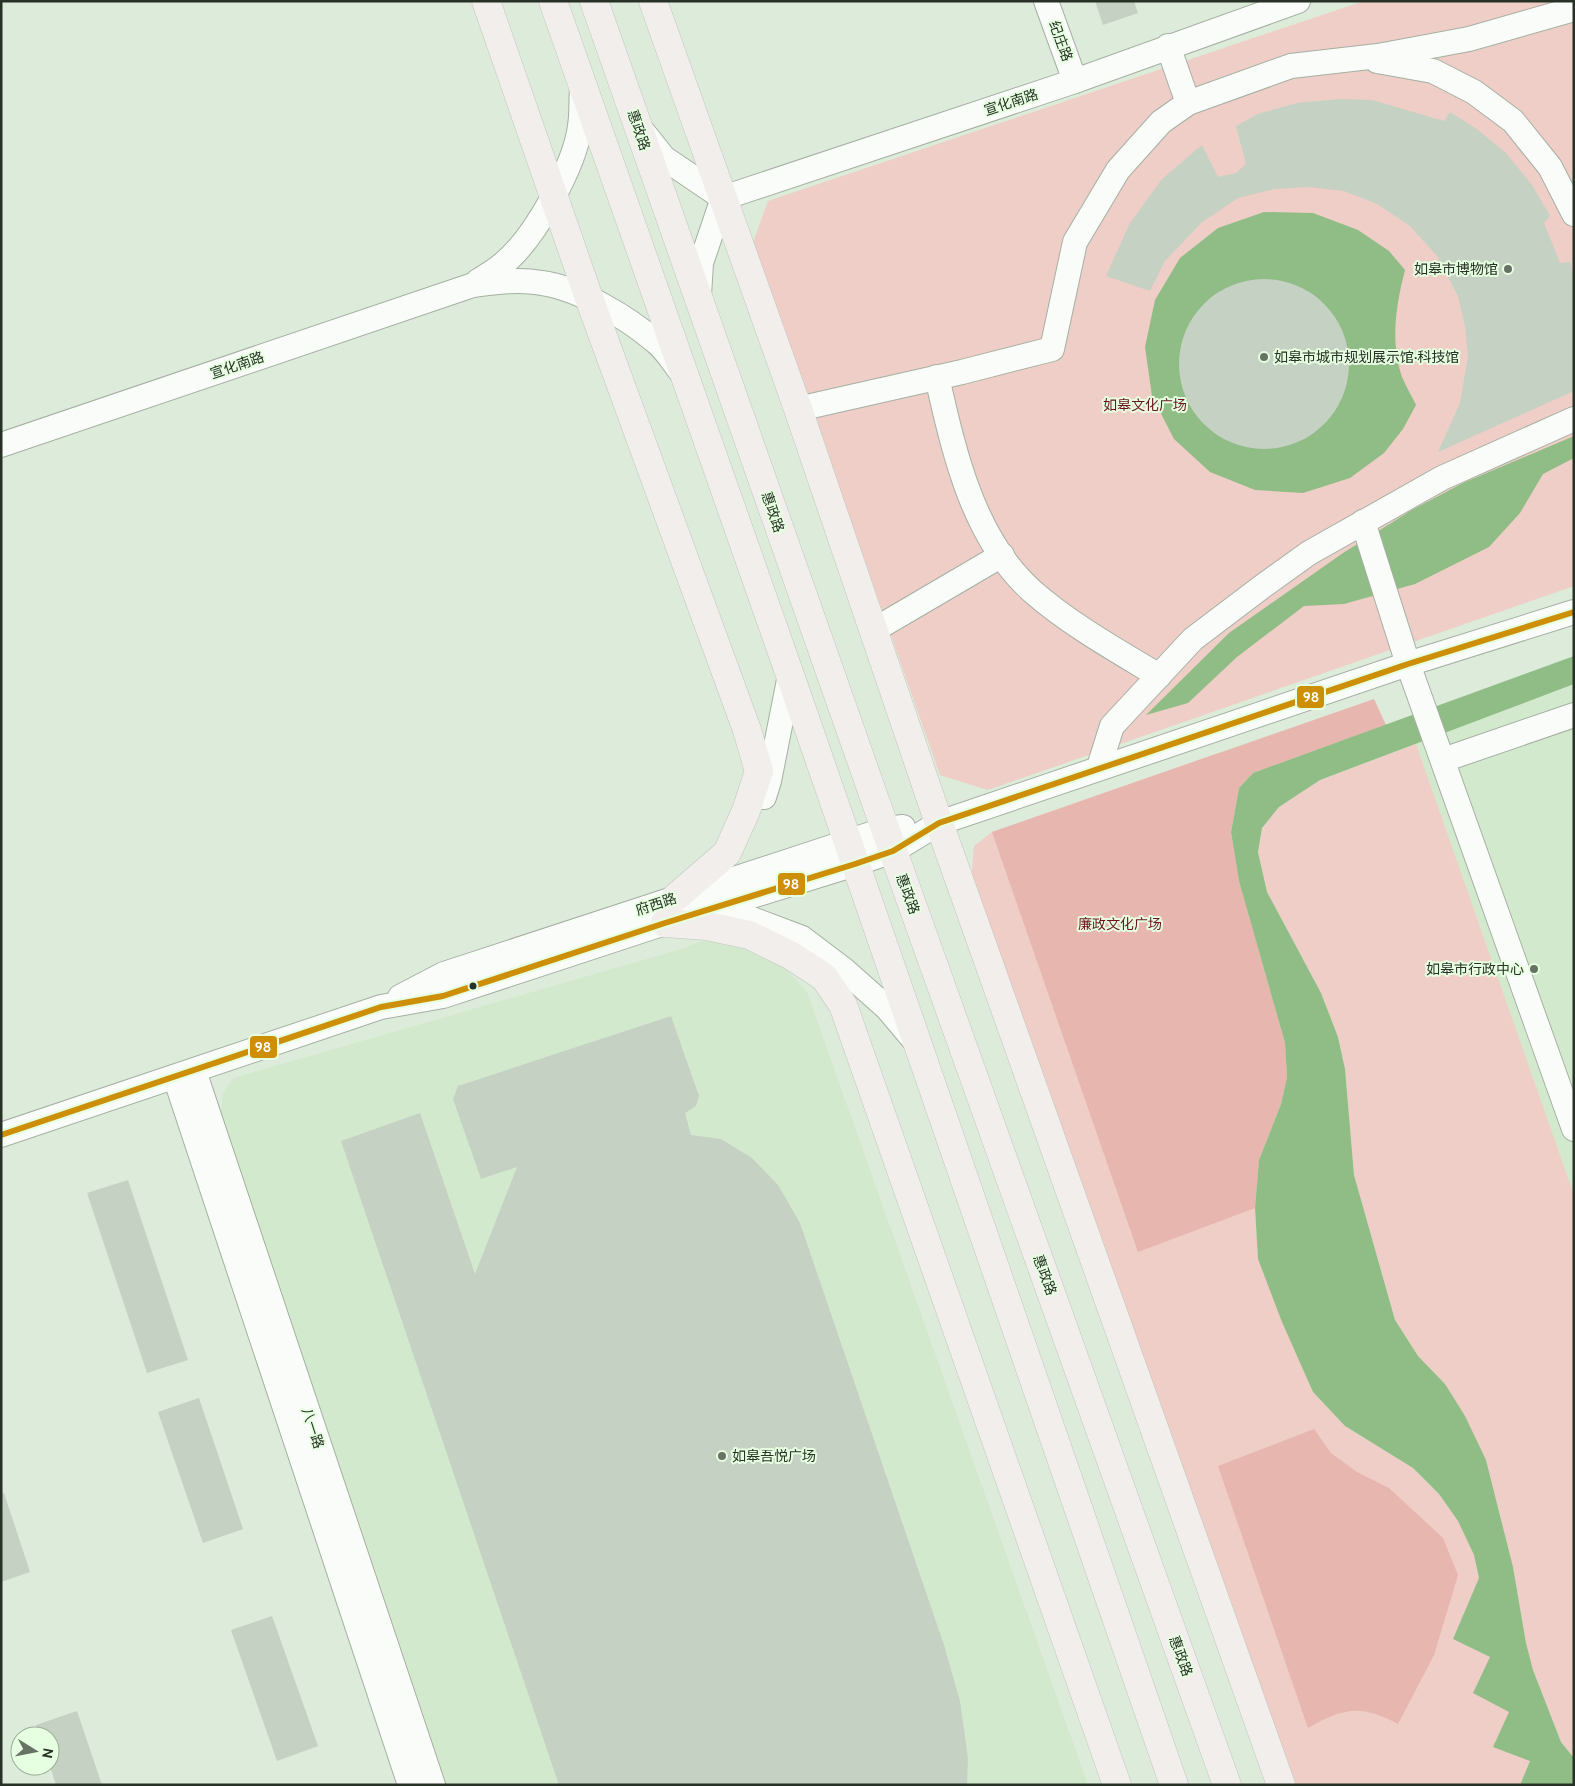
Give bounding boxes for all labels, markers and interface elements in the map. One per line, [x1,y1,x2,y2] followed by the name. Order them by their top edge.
[1045,18,1077,64] street label: 纪庄路
[982,85,1040,119] street label: 宣化南路
[624,107,654,153] street label: 惠政路
[1414,260,1498,278] place label: 如皋市博物馆
[1502,263,1514,275] marker: 如皋市博物馆
[208,347,266,383] street label: 宣化南路
[1274,348,1459,366] place label: 如皋市城市规划展示馆·科技馆
[1258,351,1270,363] marker: 如皋市城市规划展示馆·科技馆
[1103,396,1187,414] park label: 如皋文化广场
[758,489,788,535] street label: 惠政路
[1296,685,1325,709] line badge: 98
[1303,688,1319,706] text: 98
[892,871,924,917] street label: 惠政路
[777,872,806,896] line badge: 98
[783,875,799,893] text: 98
[633,889,679,919] street label: 府西路
[1078,915,1162,933] park label: 廉政文化广场
[1426,960,1524,978] place label: 如皋市行政中心
[1528,963,1540,975] marker: 如皋市行政中心
[468,981,478,991] unlabelled marker
[249,1035,278,1059] line badge: 98
[255,1038,271,1056] text: 98
[1029,1252,1061,1298] street label: 惠政路
[298,1405,328,1451] street label: 八一路
[732,1447,816,1465] place label: 如皋吾悦广场
[716,1450,728,1462] marker: 如皋吾悦广场
[1165,1633,1197,1679] street label: 惠政路
[10,1726,60,1776] north arrow
[38,1747,58,1760] text: N

